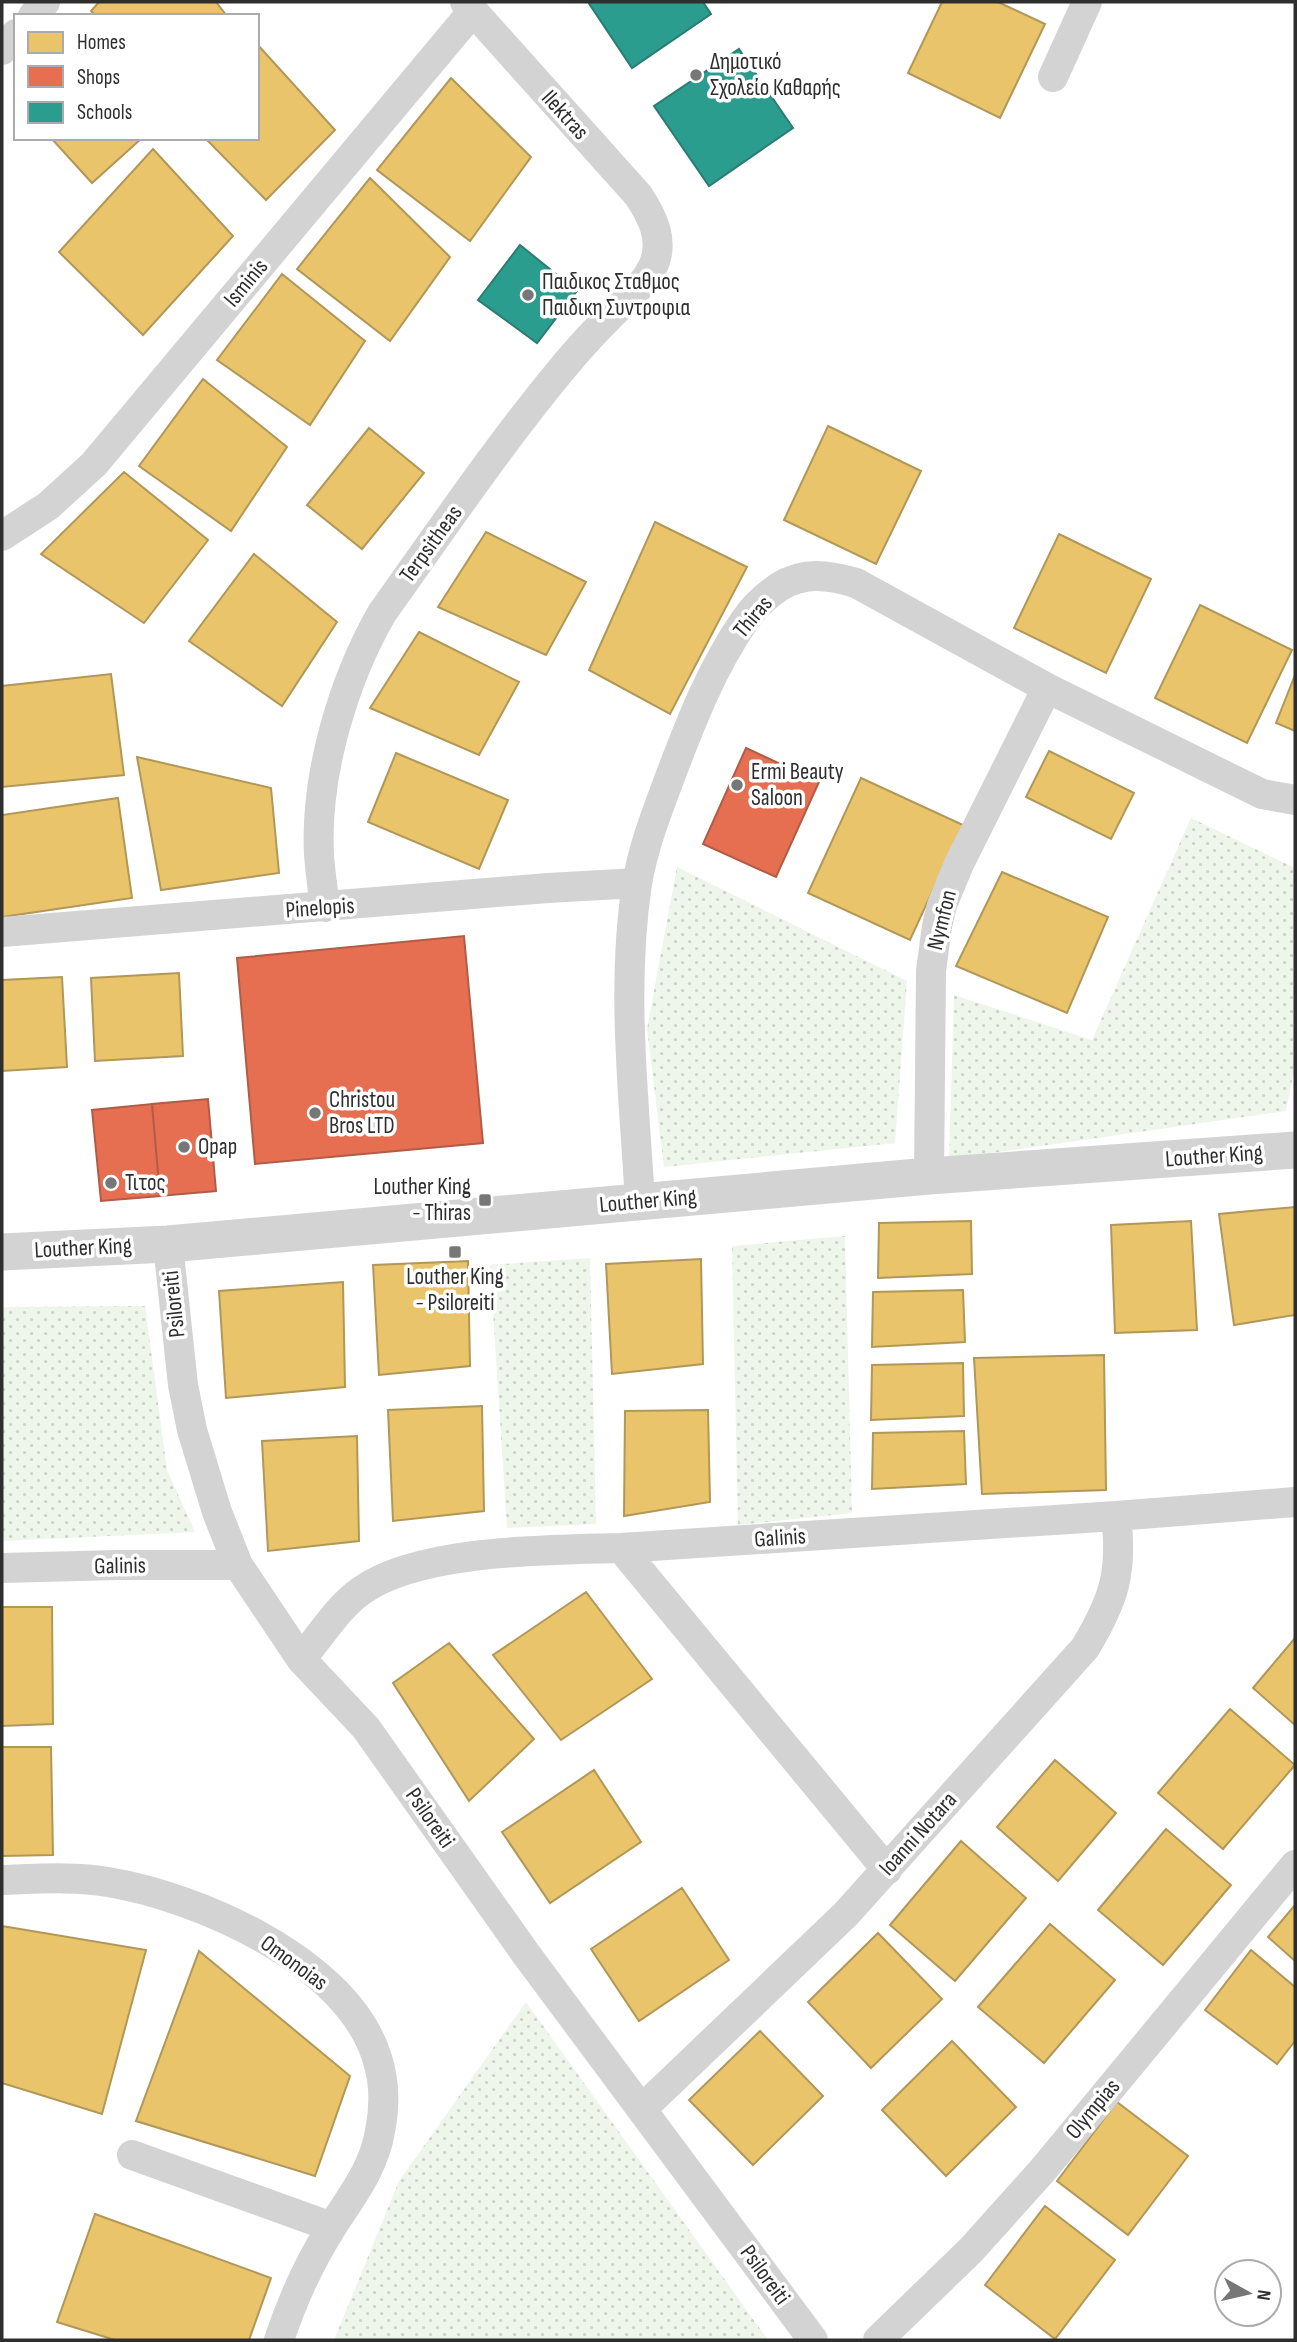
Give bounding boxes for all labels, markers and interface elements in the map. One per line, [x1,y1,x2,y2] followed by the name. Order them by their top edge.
[14,14,259,140] legend
[77,30,126,55] text: Homes
[710,48,841,102] place label: Δημοτικό Σχολείο Καθαρής
[77,65,120,90] text: Shops
[688,67,704,83] marker: Δημοτικό Σχολείο Καθαρής
[535,84,595,146] street label: Ilektras
[77,100,132,125] text: Schools
[218,253,274,313] street label: Isminis
[542,268,690,322] place label: Παιδικος Σταθμος Παιδικη Συντροφια
[520,287,536,303] marker: Παιδικος Σταθμος Παιδικη Συντροφια
[394,500,468,588] street label: Terpsitheas
[727,590,779,644] street label: Thiras
[751,758,844,812] place label: Ermi Beauty Saloon
[729,777,745,793] marker: Ermi Beauty Saloon
[921,887,963,953] street label: Nymfon
[285,892,355,924] street label: Pinelopis
[329,1086,395,1140] place label: Christou Bros LTD
[307,1105,323,1121] marker: Christou Bros LTD
[198,1133,237,1161] place label: Opap
[176,1139,192,1155] marker: Opap
[1164,1139,1264,1173] street label: Louther King
[125,1169,166,1197] place label: Τιτος
[373,1173,471,1227] place label: Louther King - Thiras
[103,1175,119,1191] marker: Τιτος
[598,1183,698,1219] street label: Louther King
[477,1192,493,1208] marker: Louther King - Thiras
[34,1231,132,1265] street label: Louther King
[447,1244,463,1260] marker: Louther King - Psiloreiti
[406,1263,504,1317] place label: Louther King - Psiloreiti
[157,1269,191,1339] street label: Psiloreiti
[753,1522,807,1554] street label: Galinis
[94,1552,146,1580] street label: Galinis
[399,1782,461,1854] street label: Psiloreiti
[873,1786,963,1882] street label: Ioanni Notara
[255,1929,333,1997] street label: Omonoias
[1060,2073,1126,2145] street label: Olympias
[734,2240,796,2310] street label: Psiloreiti
[1213,2258,1283,2328] north arrow
[1251,2289,1275,2302] text: N

